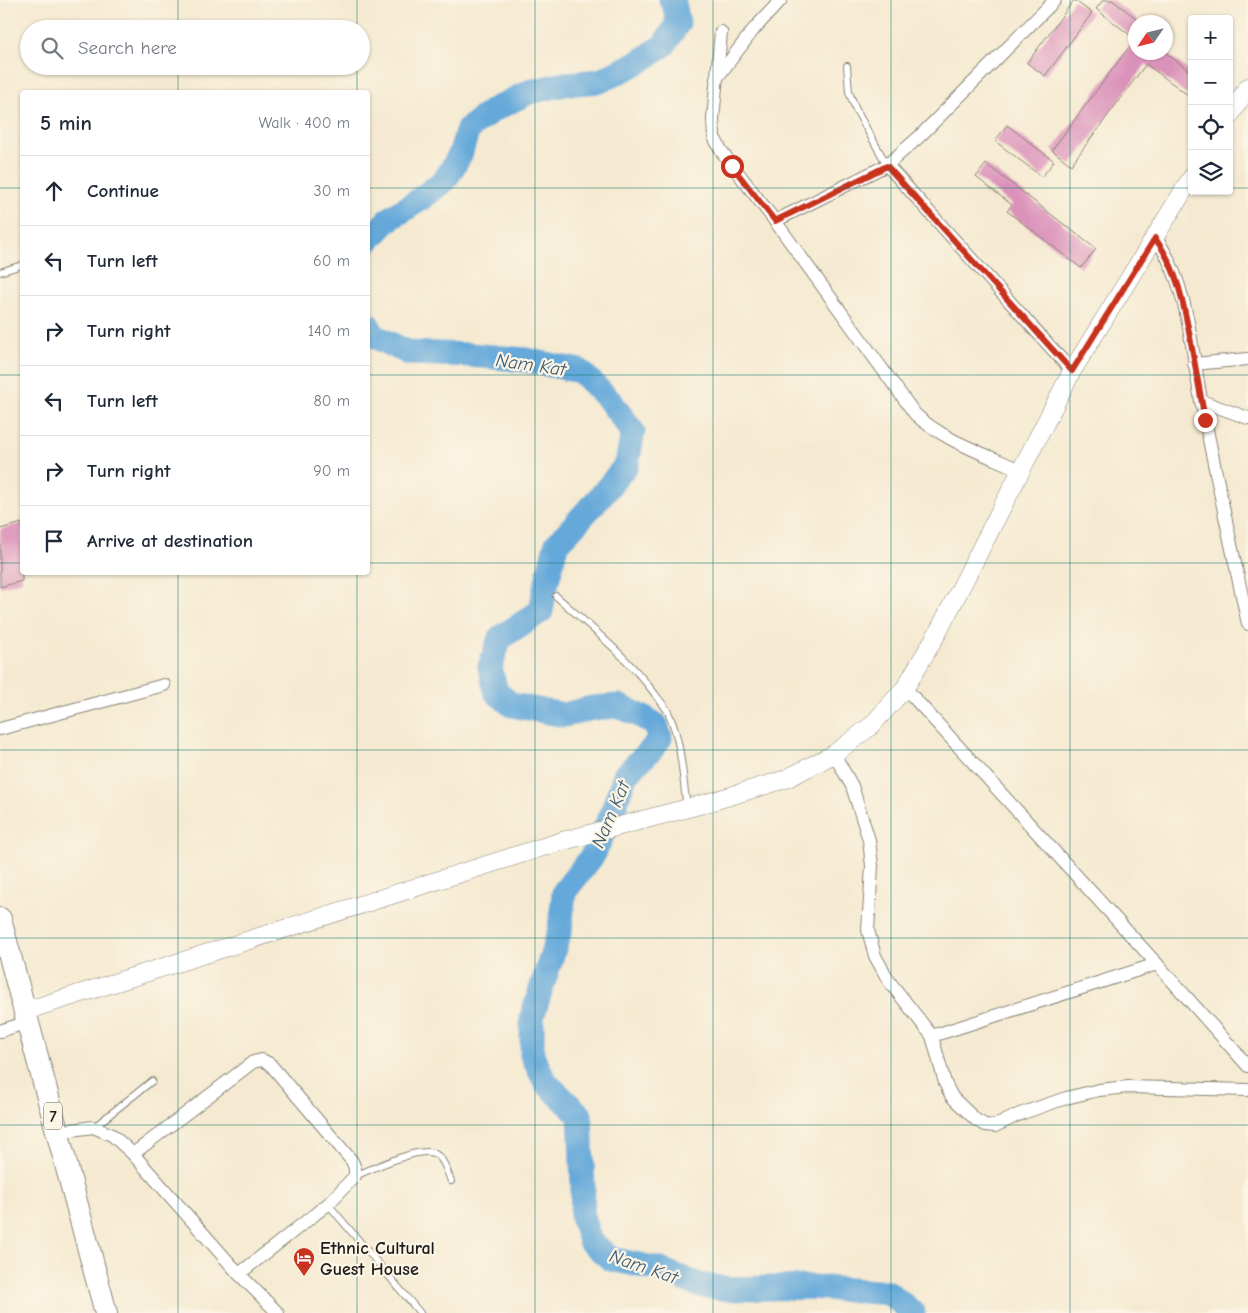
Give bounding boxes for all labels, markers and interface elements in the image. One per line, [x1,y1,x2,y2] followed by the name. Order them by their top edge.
[1128,15,1173,60] north arrow
[1188,15,1233,195] map controls
[1188,15,1233,60] button: +
[20,20,370,75] search box
[38,34,66,62] icon: search
[78,37,177,59] text: Search here
[1188,60,1233,105] button: −
[1188,105,1233,150] button: locate
[40,111,92,135] text: 5 min
[258,114,350,132] text: Walk · 400 m
[1188,150,1233,195] button: layers
[721,155,744,178] route start
[40,177,68,205] icon: ahead
[87,180,159,202] text: Continue
[314,182,350,200] text: 30 m
[40,247,68,275] icon: left
[87,250,158,272] text: Turn left
[313,252,350,270] text: 60 m
[40,317,68,345] icon: right
[87,320,171,342] text: Turn right
[308,322,350,340] text: 140 m
[494,349,569,381] water label: Nam Kat
[40,387,68,415] icon: left
[87,390,158,412] text: Turn left
[313,392,350,410] text: 80 m
[1194,409,1217,432] route end
[40,457,68,485] icon: right
[87,460,171,482] text: Turn right
[313,462,350,480] text: 90 m
[40,527,68,555] icon: arrive
[87,530,253,552] text: Arrive at destination
[587,776,636,851] water label: Nam Kat
[44,1102,62,1130] road number: 7
[320,1238,435,1280] place label: Ethnic Cultural Guest House
[607,1245,683,1290] water label: Nam Kat
[292,1246,316,1277] hotel icon: Ethnic Cultural Guest House

